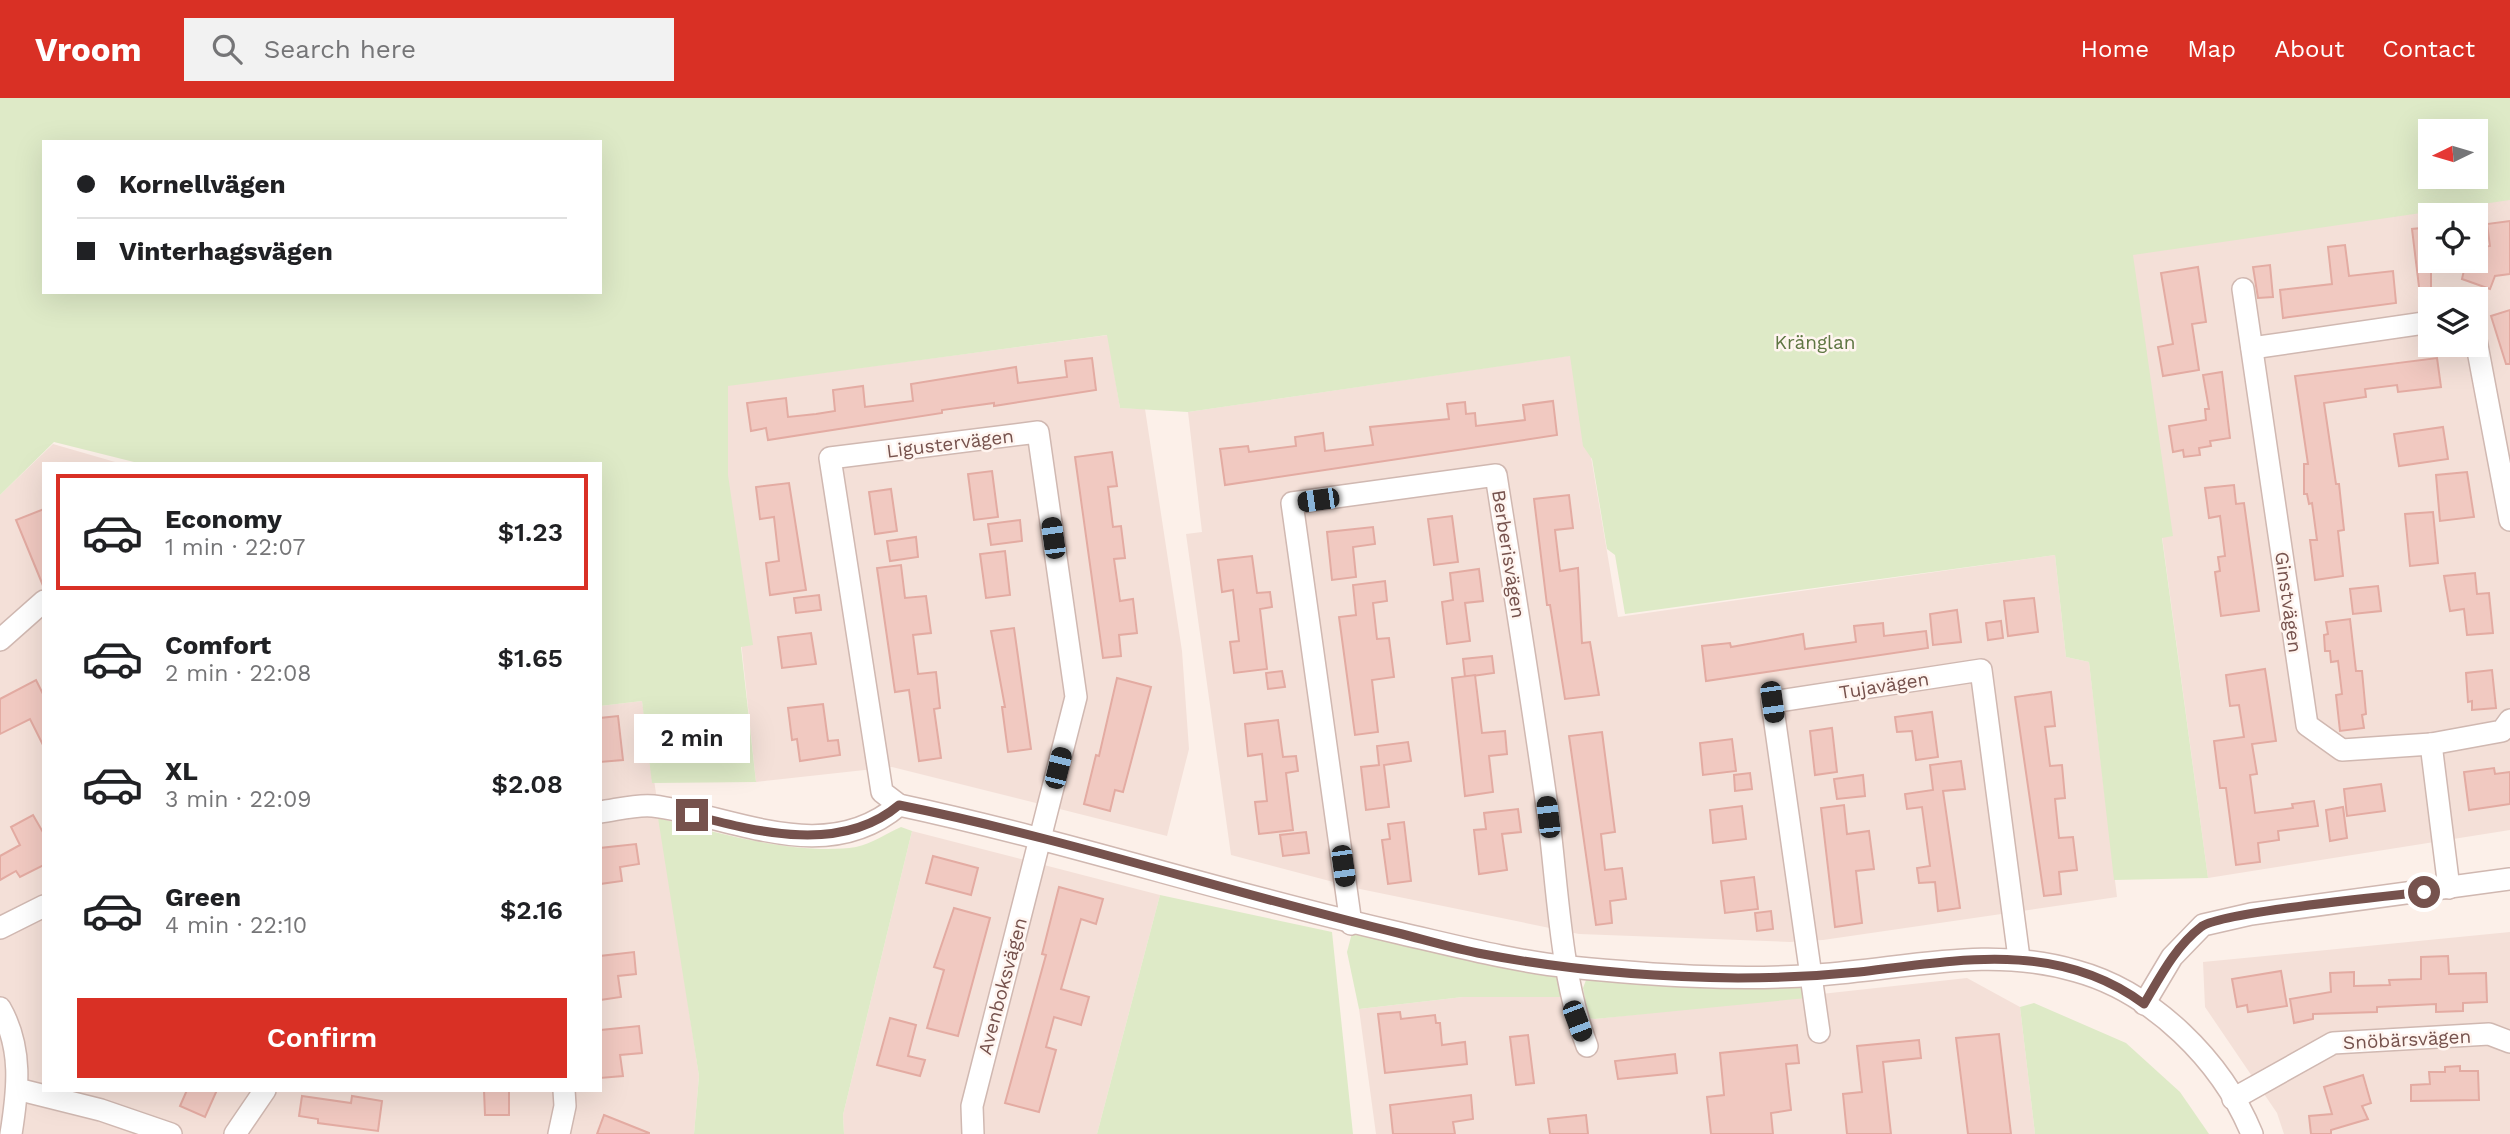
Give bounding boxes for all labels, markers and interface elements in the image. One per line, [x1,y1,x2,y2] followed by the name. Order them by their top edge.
[184,18,674,81] search box
[35,30,142,69] text: Vroom
[208,30,246,68] icon: search
[264,34,416,64] text: Search here
[2081,35,2149,63] text: Home
[2187,35,2236,63] text: Map
[2274,35,2344,63] text: About
[2382,35,2475,63] text: Contact
[2418,119,2488,189] north arrow
[2418,119,2488,357] map controls
[119,169,286,199] text: Kornellvägen
[2418,203,2488,273] button: locate
[119,236,333,266] text: Vinterhagsvägen
[2418,287,2488,357] button: layers
[1775,331,1855,354] park label: Kränglan
[885,424,1015,463] street label: Ligustervägen
[1296,487,1341,513] car
[1487,488,1530,620] street label: Berberisvägen
[81,501,144,564] icon: car
[165,504,282,534] text: Economy
[1040,516,1067,560] car
[498,517,563,547] text: $1.23
[165,534,305,561] text: 1 min · 22:07
[2270,550,2307,654] street label: Ginstvägen
[81,627,144,690] icon: car
[165,630,271,660] text: Comfort
[498,643,563,673] text: $1.65
[165,660,312,687] text: 2 min · 22:08
[1838,667,1931,704] street label: Tujavägen
[1759,680,1786,724] car
[634,714,750,762] callout: 2 min
[660,725,724,752] text: 2 min
[1043,745,1074,791] car
[81,753,144,816] icon: car
[165,756,198,786] text: XL
[491,769,563,799] text: $2.08
[165,786,312,813] text: 3 min · 22:09
[1536,795,1561,839] car
[676,799,708,831] route end
[1330,844,1357,888] car
[2408,876,2440,908] route start
[81,879,144,942] icon: car
[165,882,241,912] text: Green
[500,895,563,925] text: $2.16
[165,912,307,939] text: 4 min · 22:10
[973,915,1032,1057] street label: Avenboksvägen
[77,998,567,1078] button: Confirm
[1560,998,1595,1044] car
[2342,1025,2472,1054] street label: Snöbärsvägen

